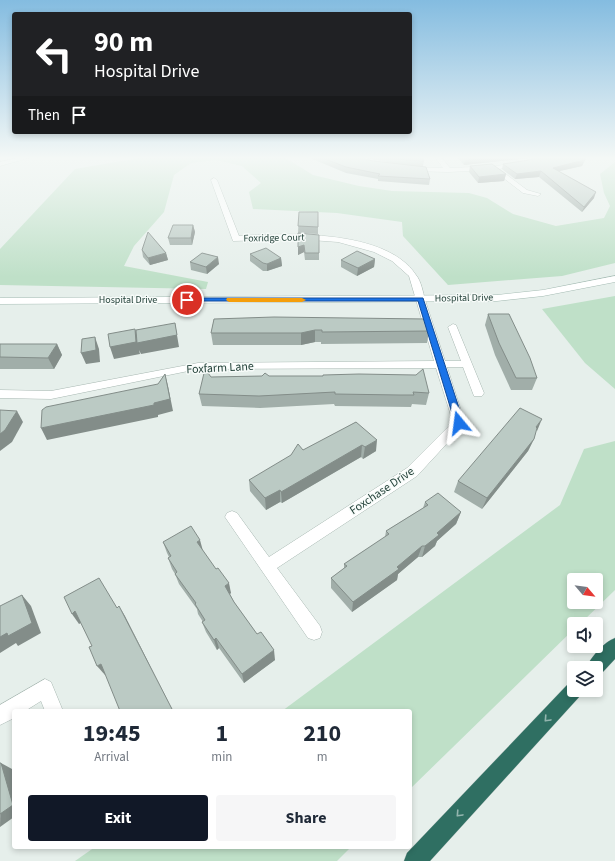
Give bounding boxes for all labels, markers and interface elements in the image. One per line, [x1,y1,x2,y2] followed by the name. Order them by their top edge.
[94,22,153,62] text: 90 m
[28,28,80,80] icon: left
[94,59,199,84] text: Hospital Drive
[68,104,90,126] icon: arrive
[28,105,60,126] text: Then
[243,230,305,246] street label: Foxridge Court
[170,283,204,317] pin
[176,289,198,311] icon: arrive
[435,290,493,306] street label: Hospital Drive
[99,293,157,307] street label: Hospital Drive
[186,358,254,378] street label: Foxfarm Lane
[438,402,480,444] position arrow
[346,463,418,519] street label: Foxchase Drive
[567,573,603,609] north arrow
[567,573,603,697] map controls
[567,617,603,653] button: sound
[567,661,603,697] button: layers
[545,714,552,721] one-way arrow
[83,716,141,751] text: 19:45
[216,716,228,751] text: 1
[303,716,341,751] text: 210
[94,748,129,766] text: Arrival
[211,748,232,766] text: min
[317,748,328,766] text: m
[28,795,208,841] button: Exit
[216,795,396,841] button: Share
[457,809,464,816] one-way arrow

